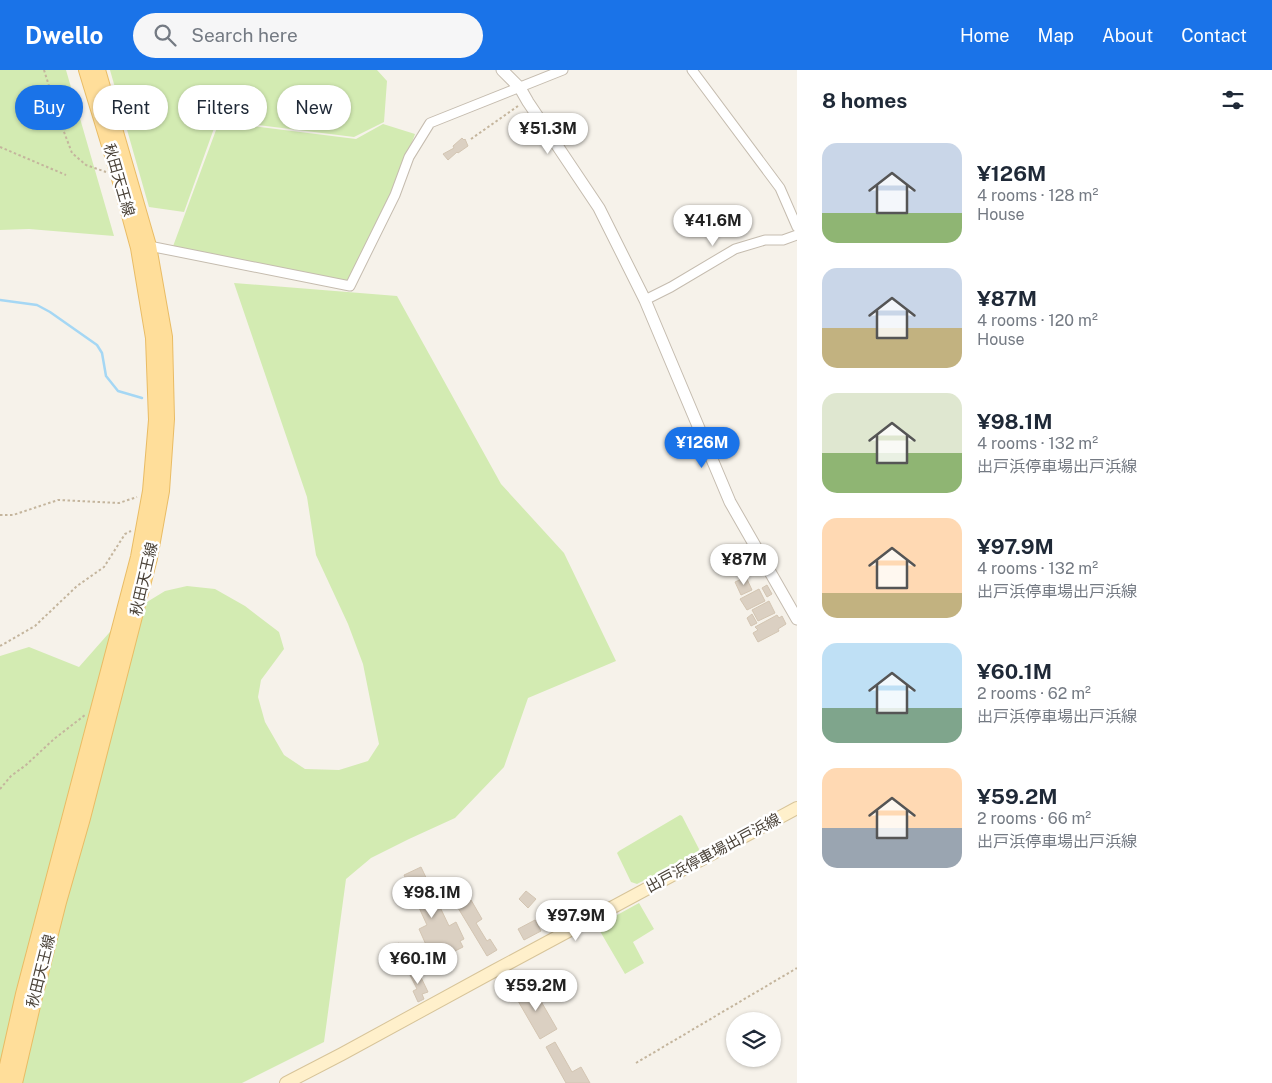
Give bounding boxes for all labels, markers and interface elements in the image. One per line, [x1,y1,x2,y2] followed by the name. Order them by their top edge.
[133,13,483,58] search box
[25,21,103,49] text: Dwello
[151,21,179,49] icon: search
[191,24,298,46] text: Search here
[960,25,1010,46] text: Home
[1038,25,1074,46] text: Map
[1102,25,1153,46] text: About
[1181,25,1247,46] text: Contact
[15,85,83,130] chip: Buy
[93,85,168,130] chip: Rent
[178,85,267,130] chip: Filters
[277,85,351,130] chip: New
[1219,86,1247,114] icon: filters
[822,88,907,113] text: 8 homes
[507,112,589,155] pin: ¥51.3M
[519,119,577,138] text: ¥51.3M
[101,141,138,218] street label: 秋田天王線
[977,161,1046,186] text: ¥126M
[862,163,922,223] icon: home
[977,186,1098,205] text: 4 rooms · 128 m²
[672,204,754,247] pin: ¥41.6M
[977,205,1025,224] text: House
[684,211,742,230] text: ¥41.6M
[977,286,1037,311] text: ¥87M
[862,288,922,348] icon: home
[977,311,1098,330] text: 4 rooms · 120 m²
[977,330,1025,349] text: House
[977,409,1053,434] text: ¥98.1M
[862,413,922,473] icon: home
[667,426,737,469] pin: ¥126M
[676,433,728,452] text: ¥126M
[977,434,1098,453] text: 4 rooms · 132 m²
[977,457,1137,476] text: 出戸浜停車場出戸浜線
[977,534,1054,559] text: ¥97.9M
[862,538,922,598] icon: home
[127,540,160,617] street label: 秋田天王線
[714,544,774,586] pin: ¥87M
[721,550,767,569] text: ¥87M
[977,559,1098,578] text: 4 rooms · 132 m²
[977,582,1137,601] text: 出戸浜停車場出戸浜線
[977,659,1052,684] text: ¥60.1M
[862,663,922,723] icon: home
[977,684,1091,703] text: 2 rooms · 62 m²
[977,707,1137,726] text: 出戸浜停車場出戸浜線
[977,784,1058,809] text: ¥59.2M
[862,788,922,848] icon: home
[977,809,1091,828] text: 2 rooms · 66 m²
[643,810,783,895] street label: 出戸浜停車場出戸浜線
[977,832,1137,851] text: 出戸浜停車場出戸浜線
[391,876,473,919] pin: ¥98.1M
[403,883,461,902] text: ¥98.1M
[535,900,617,942] pin: ¥97.9M
[547,906,605,925] text: ¥97.9M
[23,932,58,1009] street label: 秋田天王線
[377,942,459,985] pin: ¥60.1M
[389,949,447,968] text: ¥60.1M
[495,970,577,1012] pin: ¥59.2M
[505,976,567,995] text: ¥59.2M
[726,1012,781,1067] map controls
[726,1012,781,1067] button: layers

